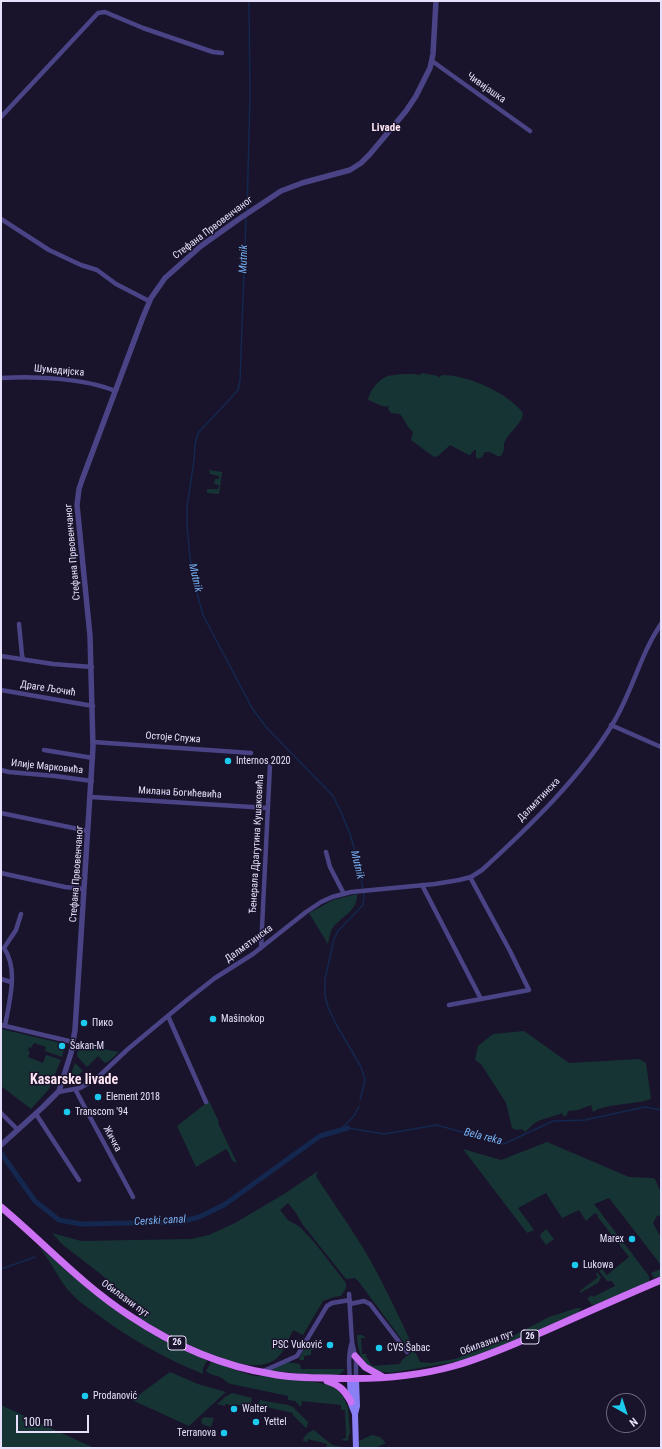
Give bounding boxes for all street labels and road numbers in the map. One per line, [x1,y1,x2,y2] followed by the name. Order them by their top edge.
[464,70,508,106] street label: Чивијашка
[171,194,255,262] street label: Стефана Првовенчаног
[33,363,85,379] street label: Шумадијска
[63,503,83,601] street label: Стефана Првовенчаног
[19,679,77,699] street label: Драге Љочић
[145,730,201,746] street label: Остоје Спужа
[10,757,84,777] street label: Илије Марковића
[247,774,267,914] street label: Ђенерала Драгутина Кушаковића
[515,776,563,824] street label: Далматинска
[138,785,222,801] street label: Милана Богићевића
[68,825,86,923] street label: Стефана Првовенчаног
[223,923,275,965] street label: Далматинска
[100,1124,124,1154] street label: Жичка
[99,1278,151,1320] street label: Обилазни пут
[459,1328,515,1358] street label: Обилазни пут
[521,1330,539,1344] road number: 26
[168,1336,186,1350] road number: 26

